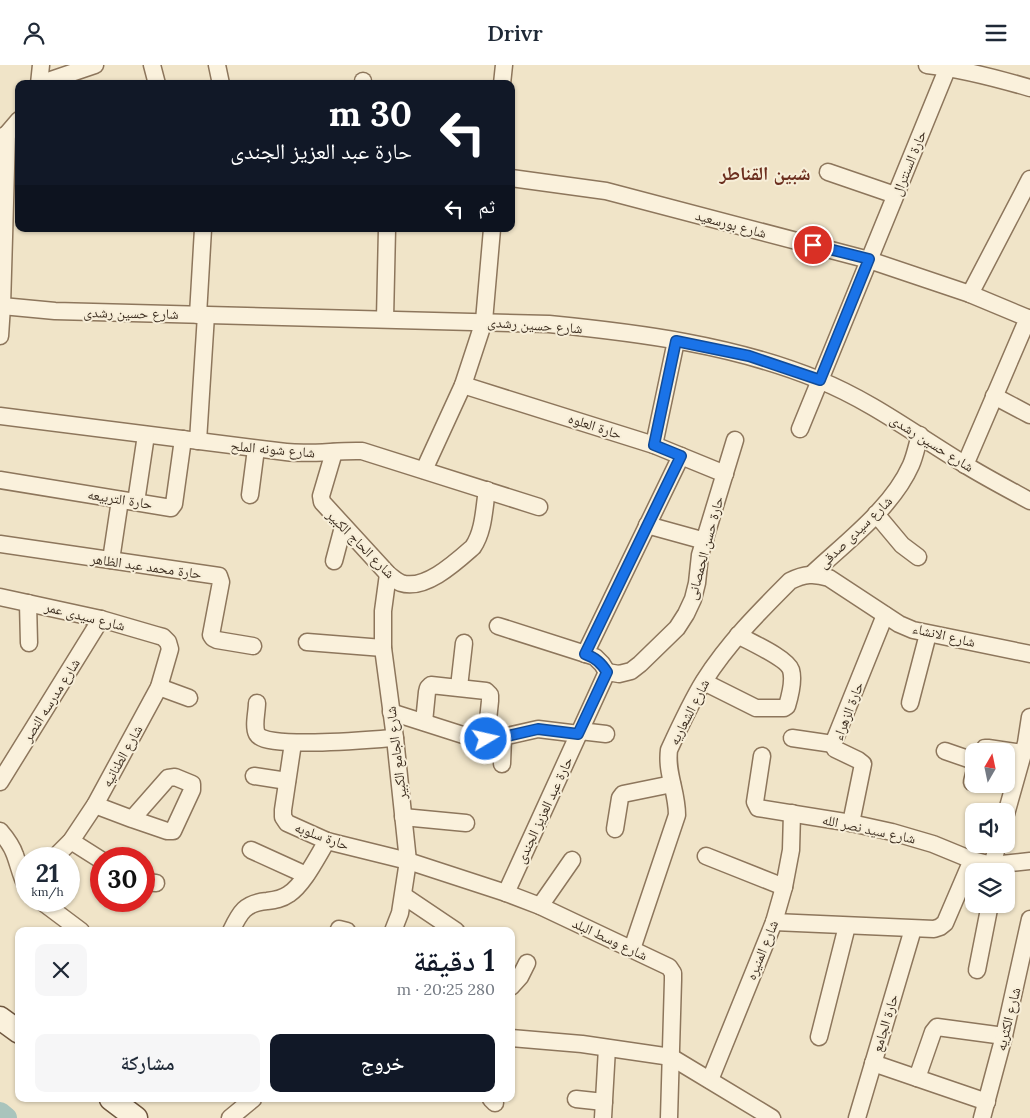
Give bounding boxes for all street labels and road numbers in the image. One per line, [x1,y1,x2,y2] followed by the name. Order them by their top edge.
[888,127,930,198] street label: حارة السنترال
[693,206,768,243] street label: شارع بورسعيد
[83,303,179,324] street label: شارع حسين رشدى
[487,313,583,338] street label: شارع حسين رشدى
[566,409,624,443] street label: حارة العلوه
[886,410,977,477] street label: شارع حسين رشدى
[230,436,316,463] street label: شارع شونه الملح
[86,485,154,513] street label: حارة التربيعه
[814,492,897,573] street label: شارع سيدى صدقى
[683,494,728,602] street label: حارة حسن الحمصانى
[322,505,399,583] street label: شارع الحاج الكبير
[88,549,203,583] street label: حارة محمد عبد الظاهر
[42,597,127,636] street label: شارع سيدى عمر
[911,619,977,652] street label: شارع الانشاء
[18,655,85,746] street label: شارع مدرسه النصر
[665,676,714,749] street label: شارع الشعاريه
[829,679,867,743] street label: حارة الزهراء
[381,705,412,802] street label: شارع الجامع الكبير
[98,722,147,791] street label: شارع الطنانيه
[511,754,577,866] street label: حارة عبد العزيز الجندى
[820,810,917,849] street label: شارع سيد نصر الله
[292,818,352,854] street label: حارة سلوبه
[569,914,651,965] street label: شارع وسط البلد
[742,917,783,983] street label: شارع المنيره
[991,985,1026,1053] street label: شارع الكثريه
[868,992,903,1054] street label: حارة الجامع

